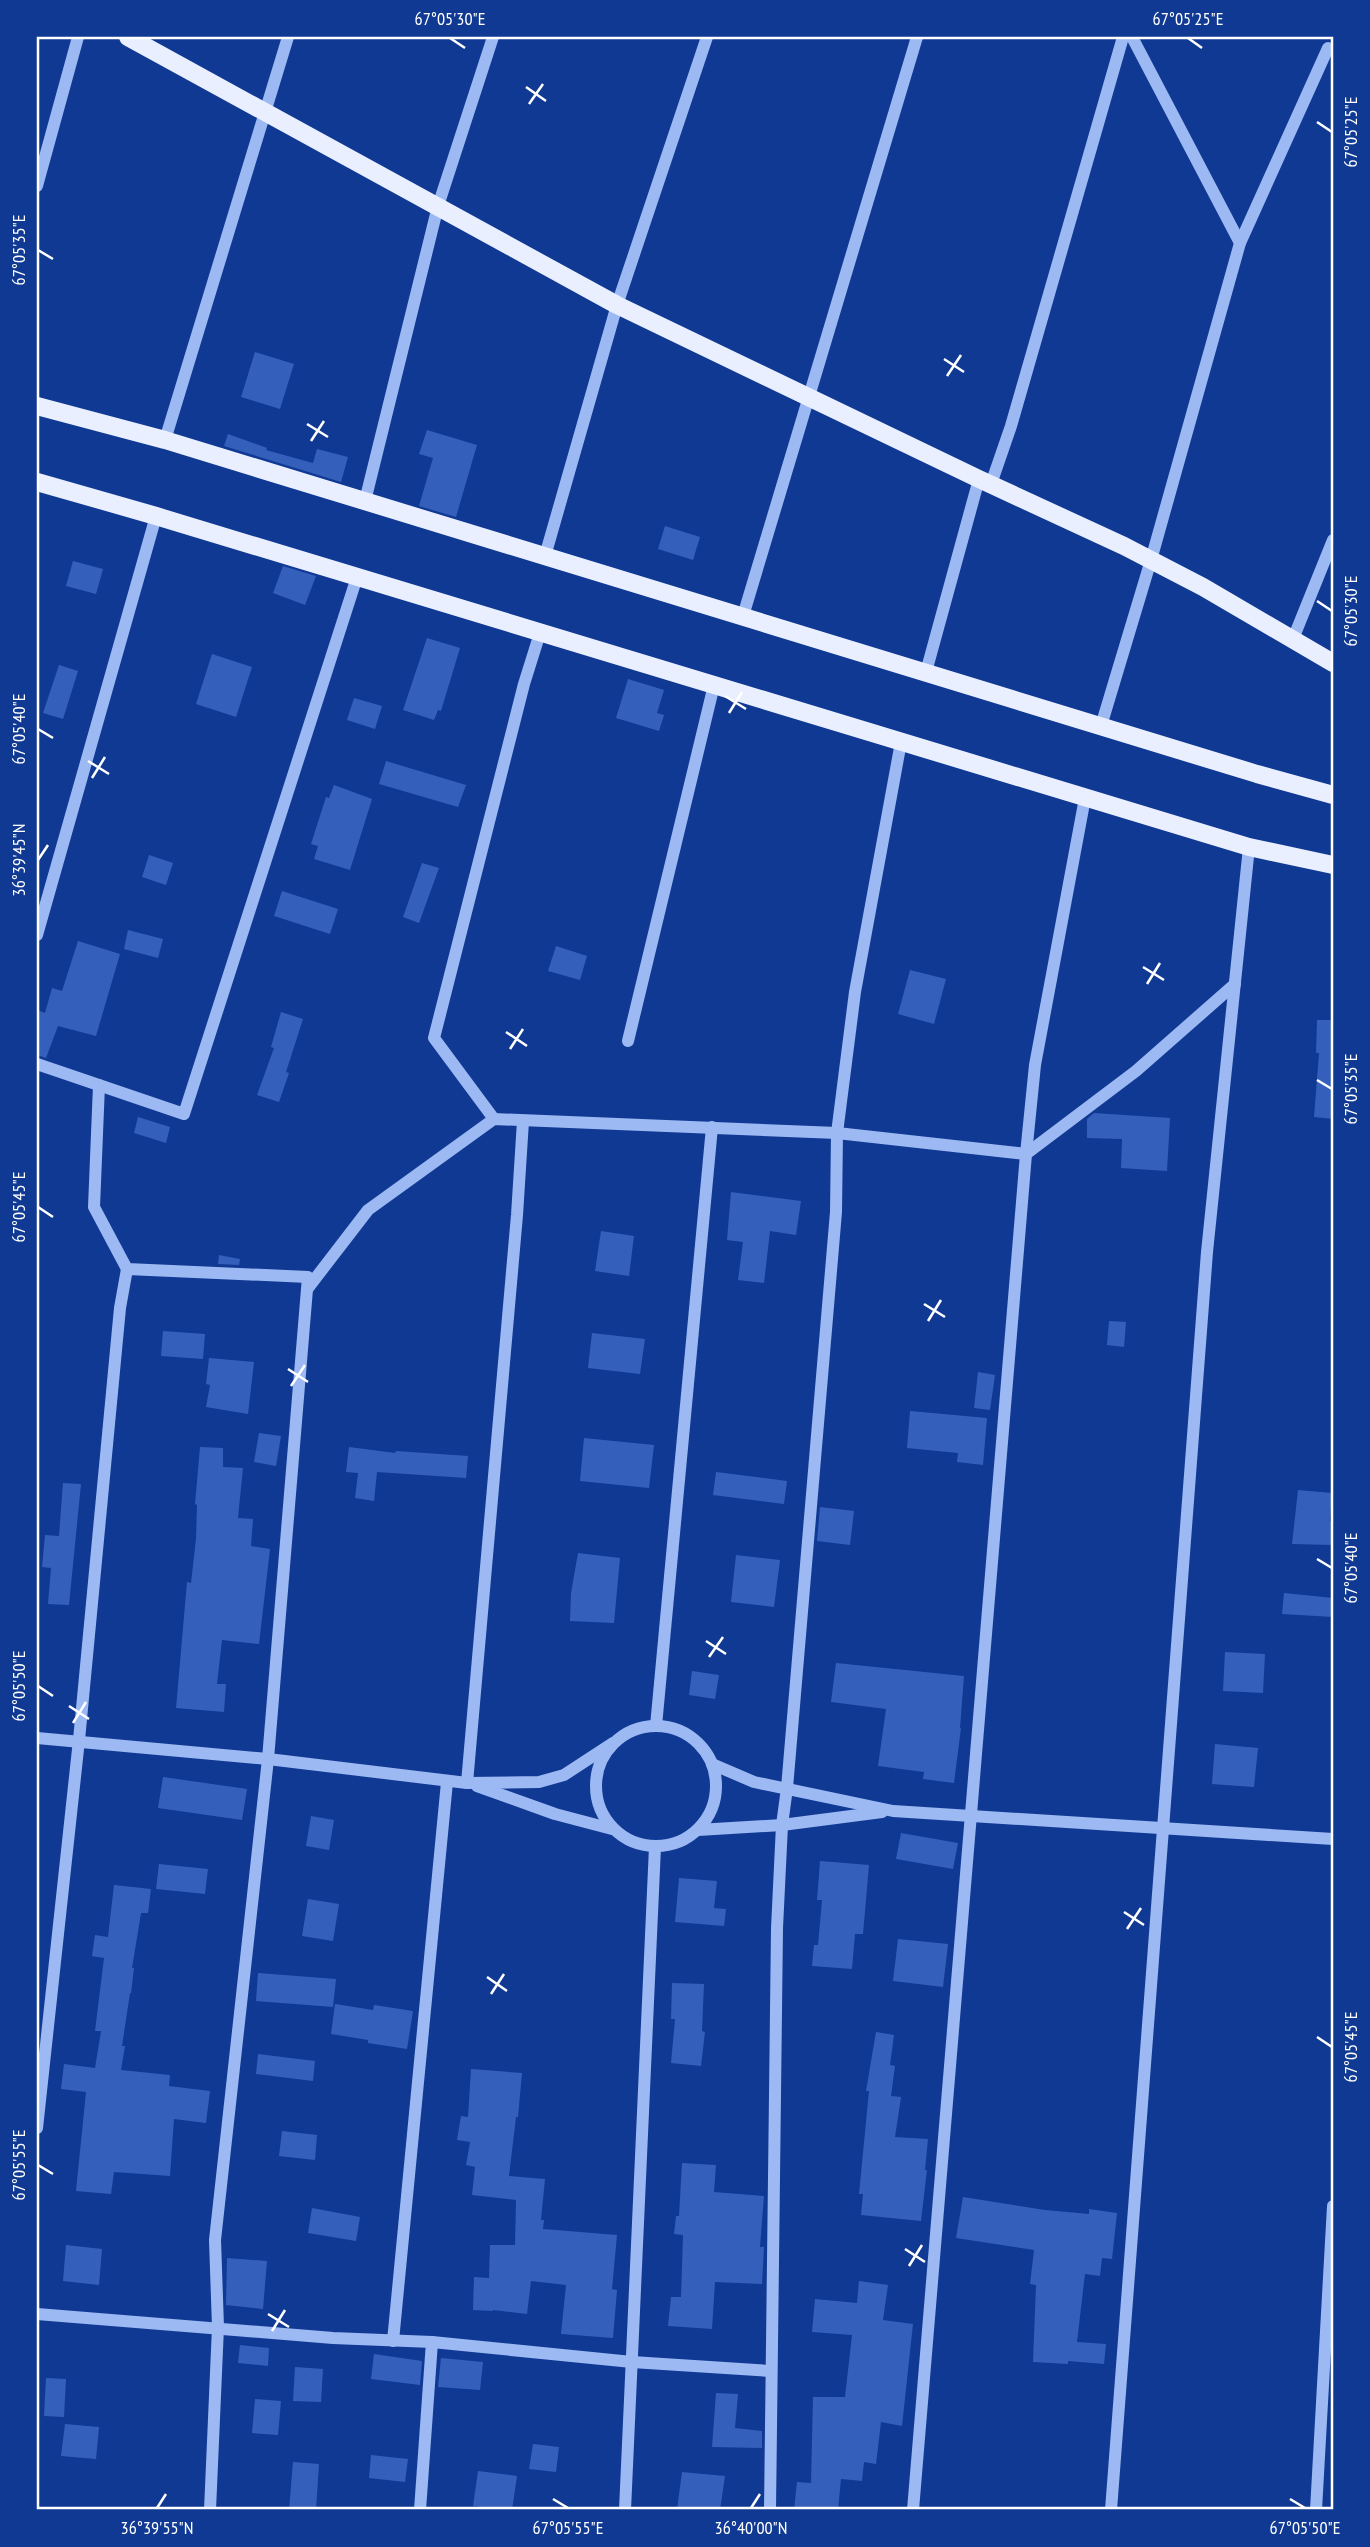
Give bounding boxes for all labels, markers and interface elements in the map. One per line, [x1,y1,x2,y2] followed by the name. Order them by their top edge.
[415,7,485,30] text: 67°05'30"E
[1153,7,1223,30] text: 67°05'25"E
[1339,97,1362,167] text: 67°05'25"E
[7,215,30,285] text: 67°05'35"E
[1339,576,1362,646] text: 67°05'30"E
[7,694,30,764] text: 67°05'40"E
[7,824,30,896] text: 36°39'45"N
[1339,1054,1362,1124] text: 67°05'35"E
[7,1172,30,1242] text: 67°05'45"E
[1339,1533,1362,1603] text: 67°05'40"E
[7,1651,30,1721] text: 67°05'50"E
[1339,2012,1362,2082] text: 67°05'45"E
[7,2130,30,2200] text: 67°05'55"E
[121,2516,193,2539] text: 36°39'55"N
[533,2516,603,2539] text: 67°05'55"E
[715,2516,787,2539] text: 36°40'00"N
[1270,2516,1340,2539] text: 67°05'50"E

